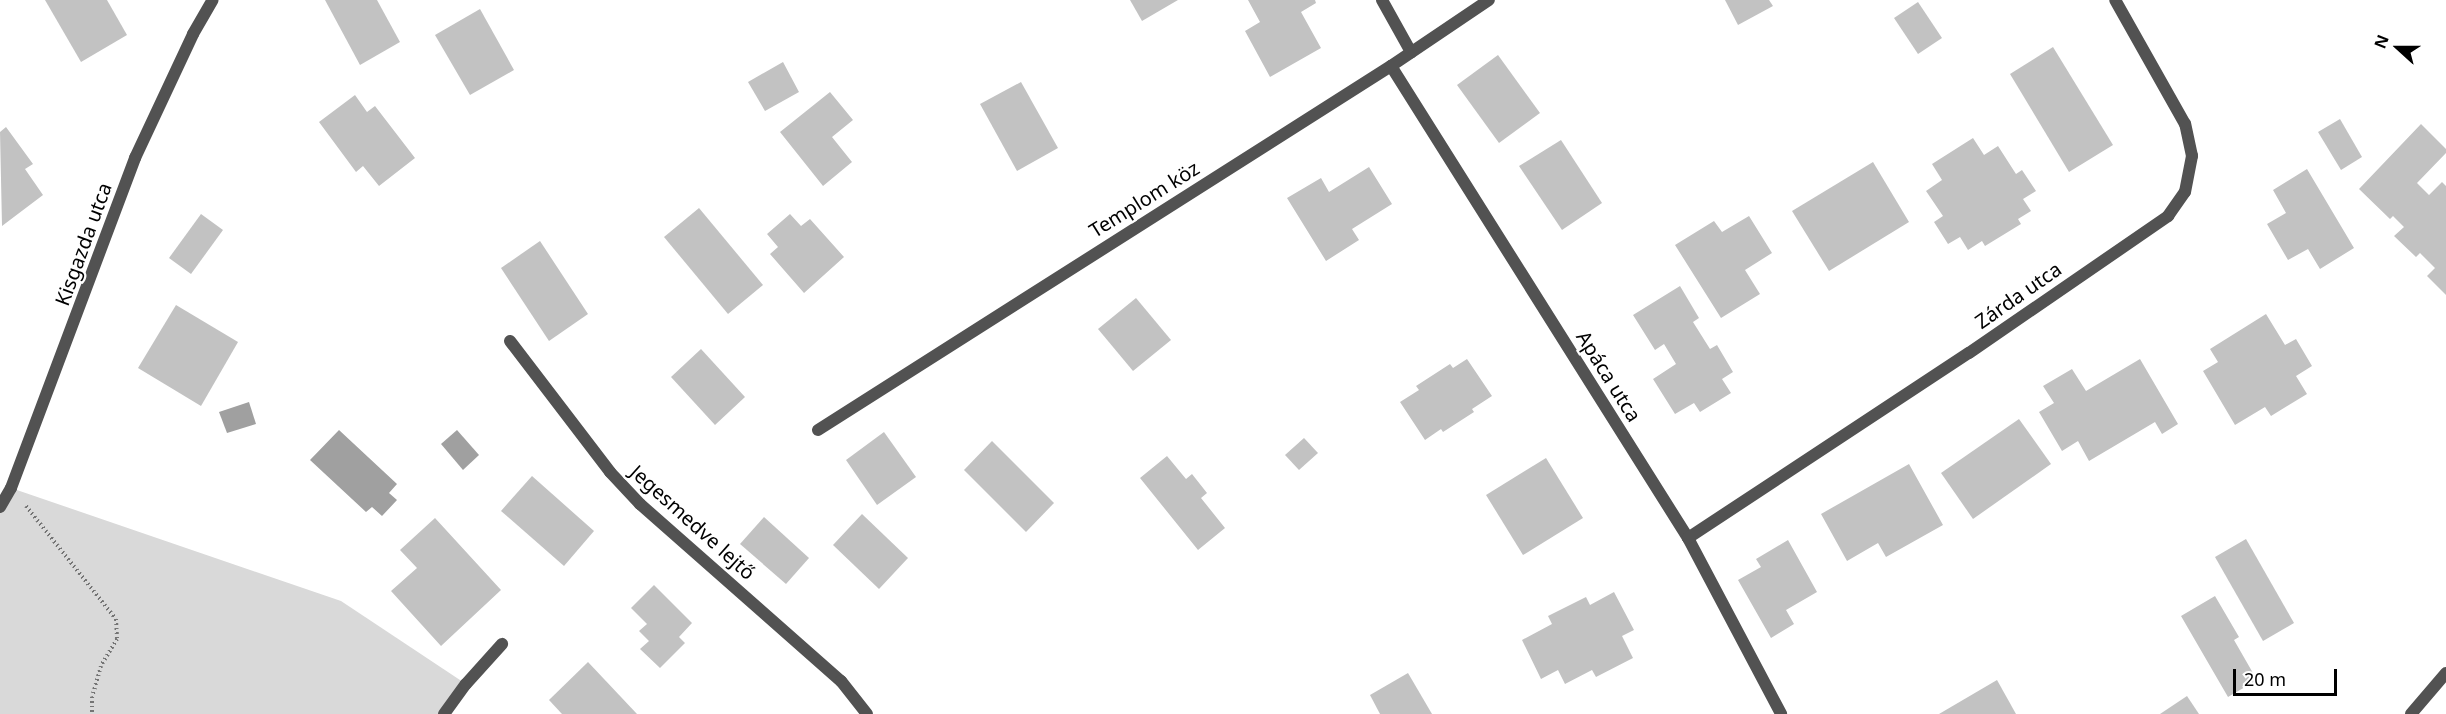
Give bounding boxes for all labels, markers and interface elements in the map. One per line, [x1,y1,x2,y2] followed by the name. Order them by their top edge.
[2368,18,2428,78] north arrow
[2369,32,2394,52] text: N
[1085,156,1203,242] street label: Templom köz
[50,179,116,309] street label: Kisgazda utca
[1970,257,2066,333] street label: Zárda utca
[1572,326,1646,426] street label: Apáca utca
[626,460,760,584] street label: Jegesmedve lejtő
[2236,657,2340,695] scale bar
[2244,667,2286,691] text: 20 m

